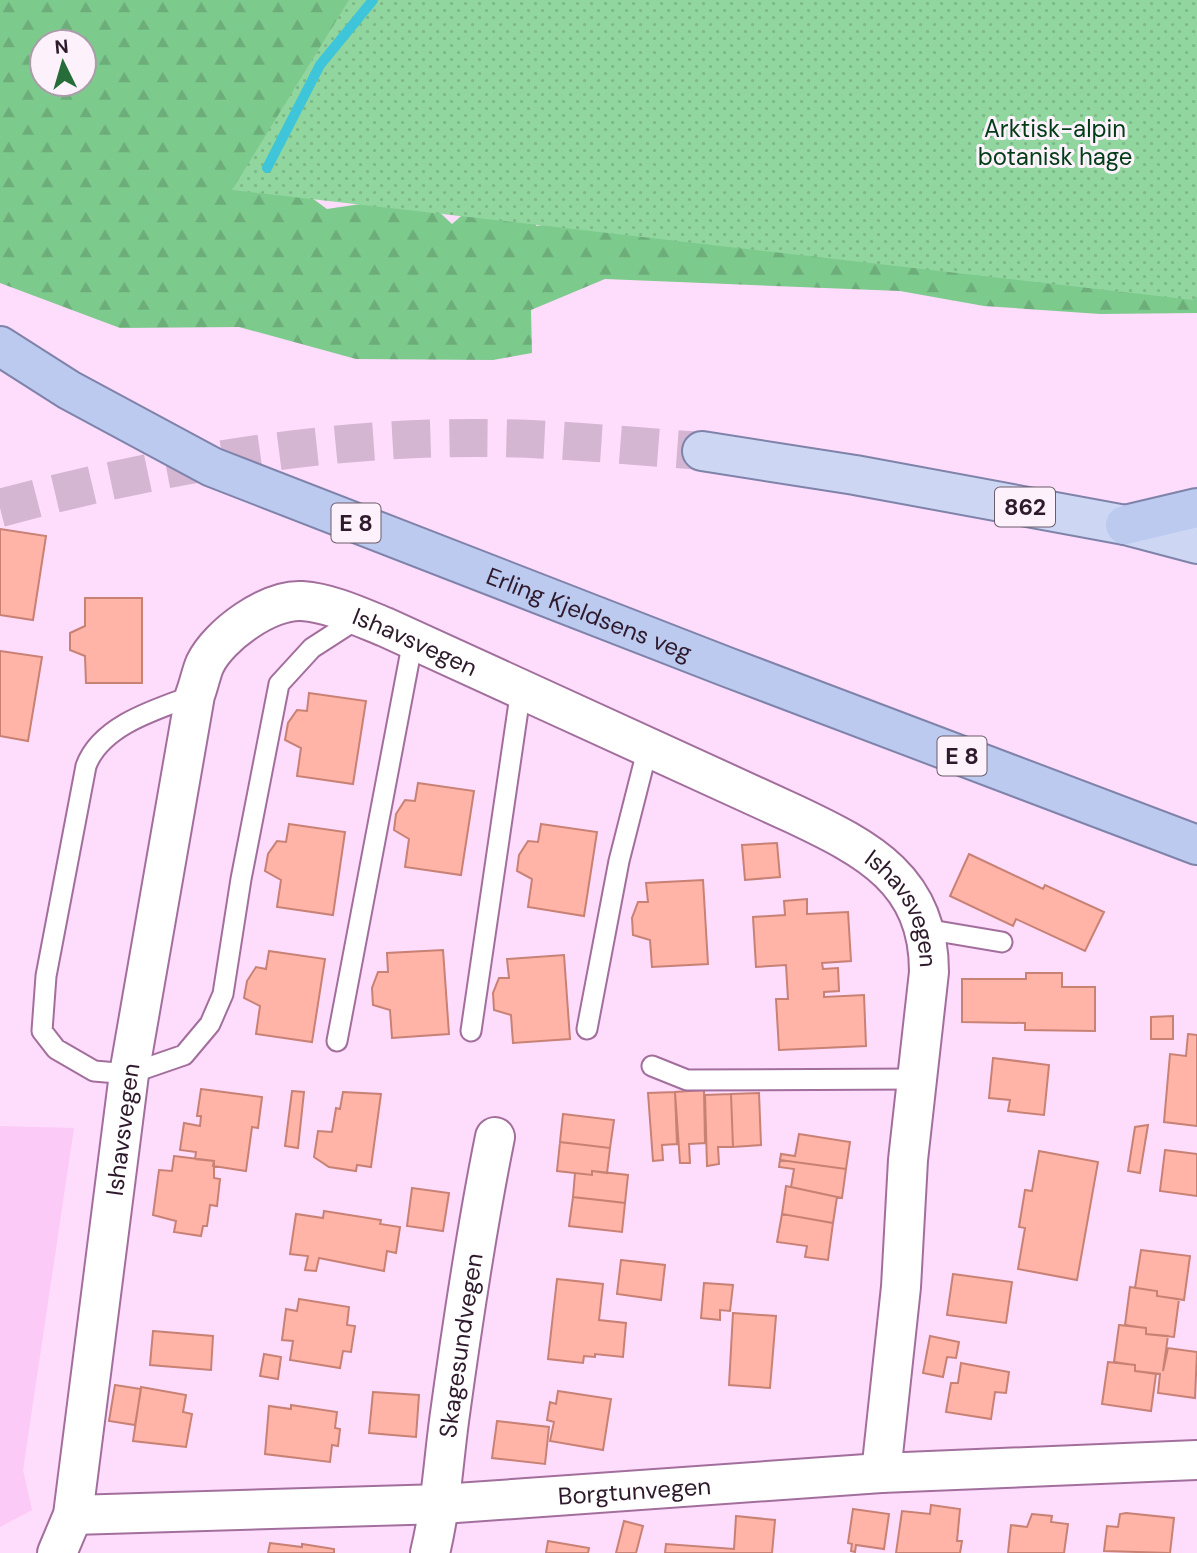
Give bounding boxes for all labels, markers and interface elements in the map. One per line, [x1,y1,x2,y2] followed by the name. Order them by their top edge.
[28,28,98,98] north arrow
[54,34,70,60] text: N
[978,113,1132,172] park label: Arktisk-alpin botanisk hage
[995,488,1055,526] road number: 862
[332,503,380,542] road number: E 8
[482,560,697,667] street label: Erling Kjeldsens veg
[348,600,482,683] street label: Ishavsvegen
[937,736,986,776] road number: E 8
[859,842,945,968] street label: Ishavsvegen
[98,1061,146,1198] street label: Ishavsvegen
[432,1251,489,1439] street label: Skagesundvegen
[557,1470,712,1511] street label: Borgtunvegen

